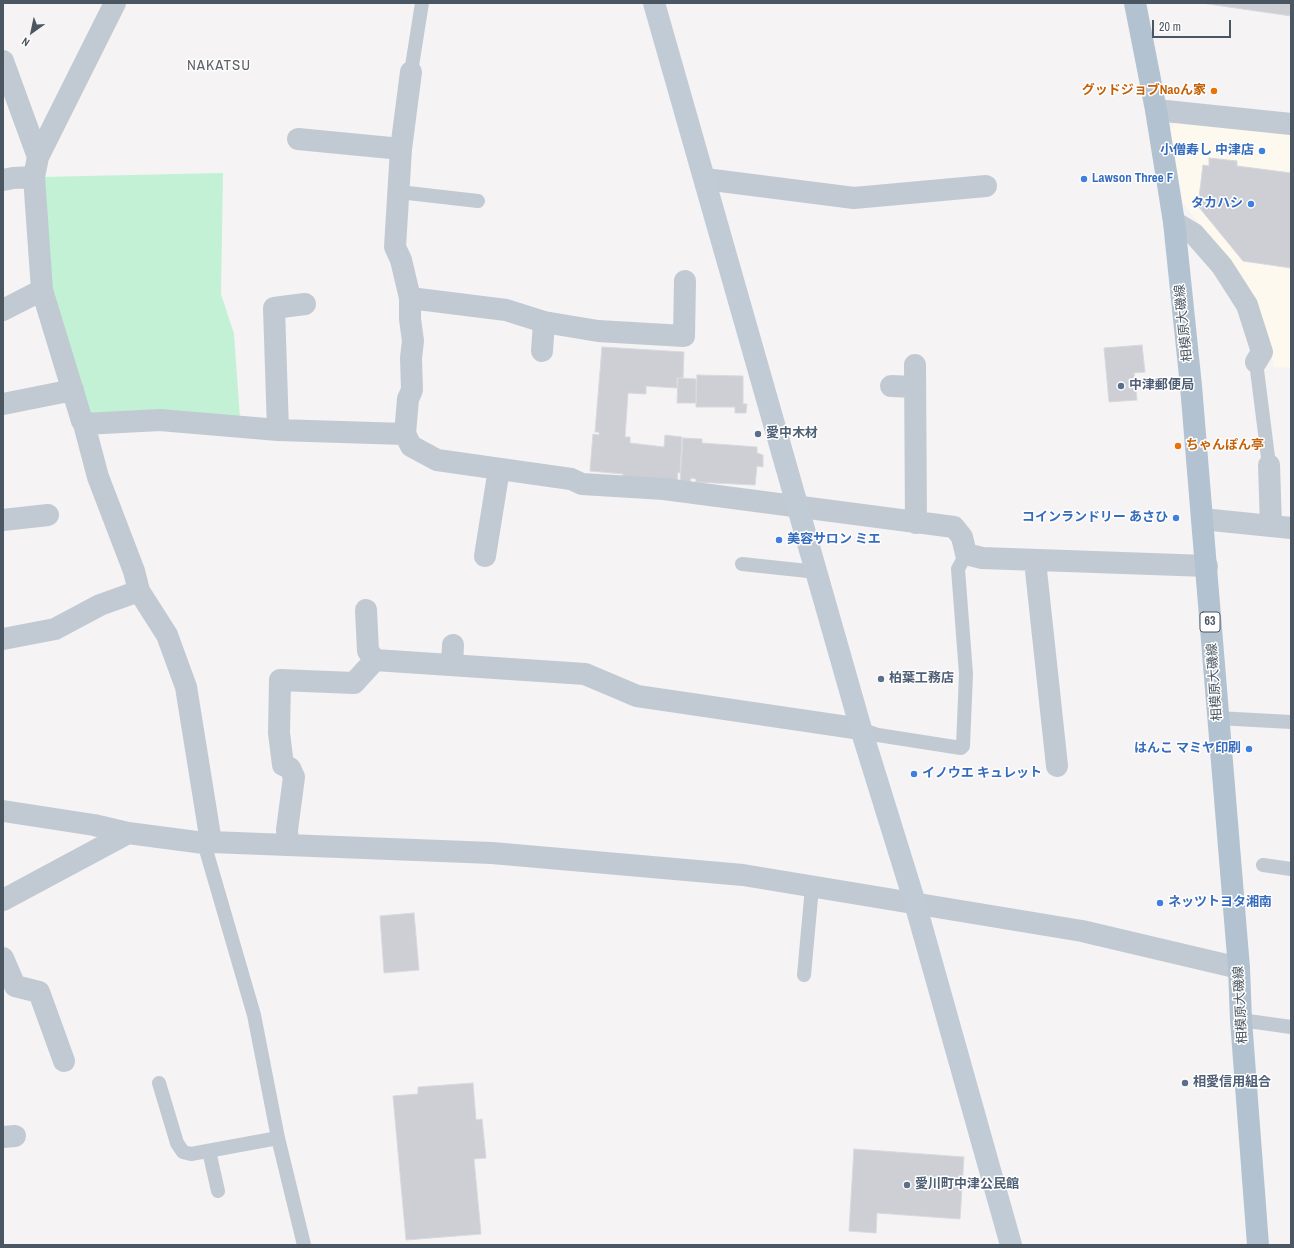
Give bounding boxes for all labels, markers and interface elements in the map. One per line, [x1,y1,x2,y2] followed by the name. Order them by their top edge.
[12,12,52,52] north arrow
[1154,12,1233,38] scale bar
[1159,19,1181,35] text: 20 m
[19,34,32,50] text: N
[187,57,251,75] district label: NAKATSU
[1082,83,1206,99] place label: グッドジョブNaoん家
[1209,86,1219,96] marker: グッドジョブNaoん家
[1160,143,1254,159] place label: 小僧寿し 中津店
[1257,146,1267,156] marker: 小僧寿し 中津店
[1092,171,1173,187] place label: Lawson Three F
[1079,174,1089,184] marker: Lawson Three F
[1191,196,1243,212] place label: タカハシ
[1246,199,1256,209] marker: タカハシ
[1172,283,1196,363] street label: 相模原大磯線
[1129,378,1194,394] place label: 中津郵便局
[1116,381,1126,391] marker: 中津郵便局
[766,426,818,442] place label: 愛中木材
[753,429,763,439] marker: 愛中木材
[1186,438,1264,454] place label: ちゃんぽん亭
[1173,441,1183,451] marker: ちゃんぽん亭
[1022,510,1168,526] place label: コインランドリー あさひ
[1171,513,1181,523] marker: コインランドリー あさひ
[787,532,881,548] place label: 美容サロン ミエ
[774,535,784,545] marker: 美容サロン ミエ
[1200,612,1220,632] road number: 63
[1204,643,1226,721] street label: 相模原大磯線
[889,671,954,687] place label: 柏葉工務店
[876,674,886,684] marker: 柏葉工務店
[1134,741,1241,757] place label: はんこ マミヤ印刷
[1244,744,1254,754] marker: はんこ マミヤ印刷
[922,766,1042,782] place label: イノウエ キュレット
[909,769,919,779] marker: イノウエ キュレット
[1168,895,1272,911] place label: ネッツトヨタ湘南
[1155,898,1165,908] marker: ネッツトヨタ湘南
[1231,966,1251,1044] street label: 相模原大磯線
[1193,1075,1271,1091] place label: 相愛信用組合
[1180,1078,1190,1088] marker: 相愛信用組合
[915,1177,1019,1193] place label: 愛川町中津公民館
[902,1180,912,1190] marker: 愛川町中津公民館

